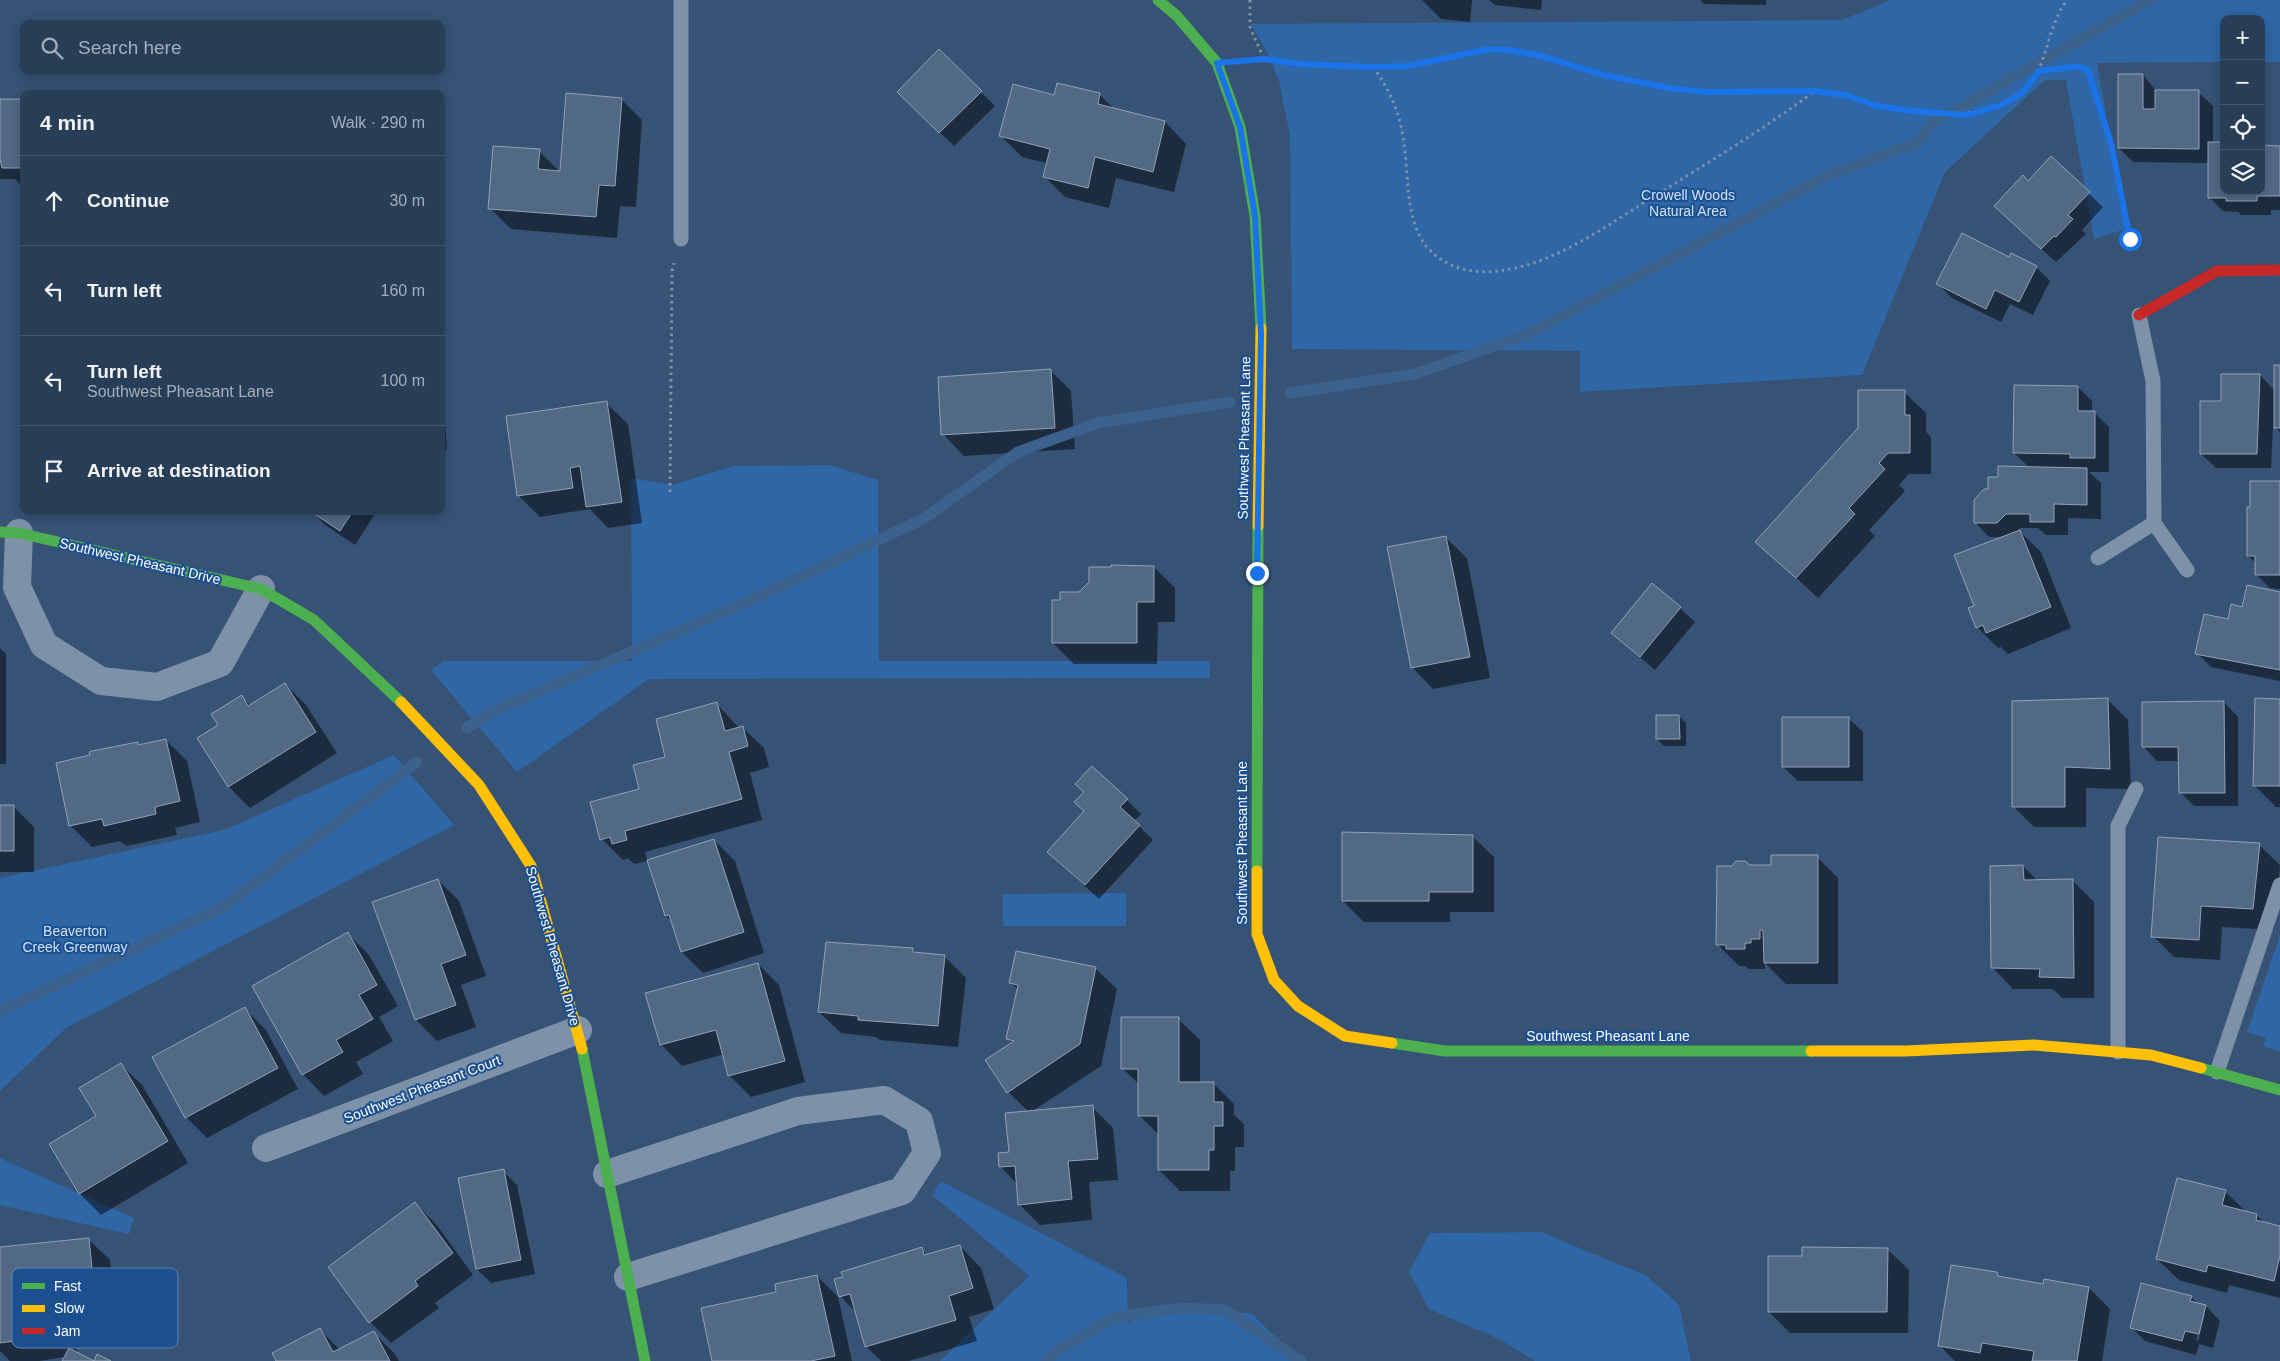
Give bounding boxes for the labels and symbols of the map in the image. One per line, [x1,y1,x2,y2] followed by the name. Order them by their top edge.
[1641,187,1735,219] park label: Crowell Woods Natural Area
[2119,228,2142,251] route start
[1235,356,1253,520] street label: Southwest Pheasant Lane
[58,535,222,587] street label: Southwest Pheasant Drive
[1246,562,1269,585] route end
[1234,761,1250,925] street label: Southwest Pheasant Lane
[523,864,583,1028] street label: Southwest Pheasant Drive
[22,923,128,955] park label: Beaverton Creek Greenway
[1526,1028,1690,1044] street label: Southwest Pheasant Lane
[341,1052,503,1126] street label: Southwest Pheasant Court
[12,1268,178,1348] legend
[54,1278,81,1294] text: Fast
[54,1300,85,1316] text: Slow
[54,1323,80,1339] text: Jam

